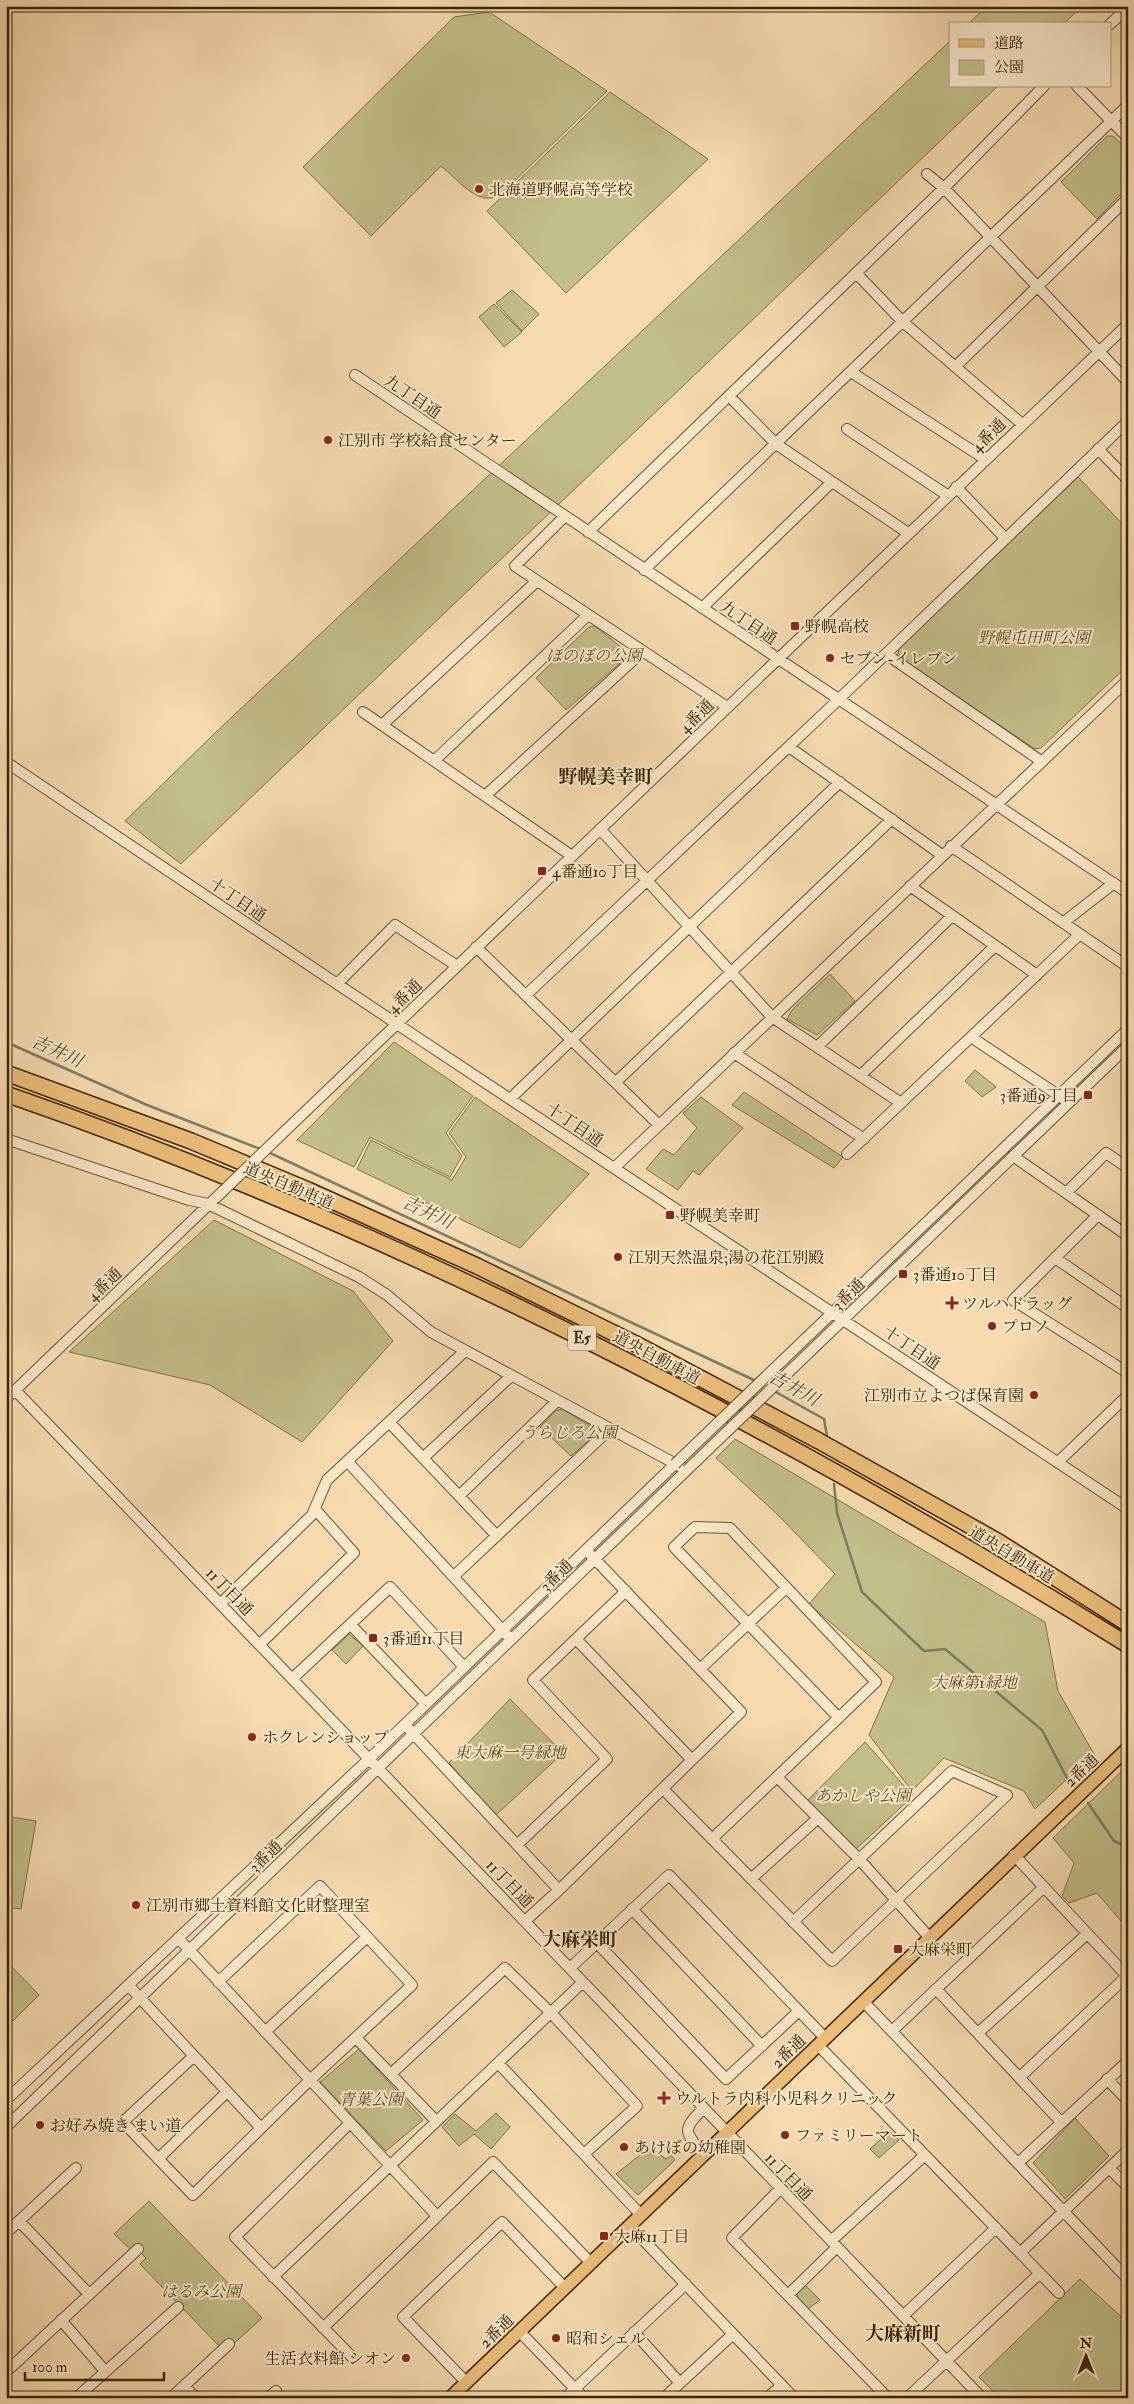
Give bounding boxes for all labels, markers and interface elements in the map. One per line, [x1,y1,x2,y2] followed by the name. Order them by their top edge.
[949,22,1112,88] legend
[994,34,1024,53] text: 道路
[994,58,1024,77] text: 公園
[489,180,633,200] place label: 北海道野幌高等学校
[473,183,485,195] marker: 北海道野幌高等学校
[380,371,445,423] street label: 九丁目通
[967,414,1010,457] street label: 4番通
[338,431,517,451] place label: 江別市 学校給食センター
[322,434,334,446] marker: 江別市 学校給食センター
[716,597,781,649] street label: 九丁目通
[805,617,869,637] place label: 野幌高校
[789,620,801,632] marker: 野幌高校
[978,628,1093,648] park label: 野幌屯田町公園
[546,646,645,666] park label: ほのぼの公園
[840,649,958,669] place label: セブン-イレブン
[824,652,836,664] marker: セブン-イレブン
[675,695,718,738] street label: 4番通
[558,765,654,789] district label: 野幌美幸町
[552,862,638,882] place label: 4番通10丁目
[536,865,548,877] marker: 4番通10丁目
[205,874,270,926] street label: 十丁目通
[383,975,426,1018] street label: 4番通
[27,1030,88,1074] water label: 吉井川
[1000,1086,1078,1106] place label: 3番通9丁目
[1082,1089,1094,1101] marker: 3番通9丁目
[542,1099,607,1151] street label: 十丁目通
[241,1158,337,1214] street label: 道央自動車道
[398,1191,459,1235] water label: 吉井川
[680,1206,760,1226] place label: 野幌美幸町
[664,1209,676,1221] marker: 野幌美幸町
[628,1248,824,1268] place label: 江別天然温泉;湯の花江別殿
[612,1251,624,1263] marker: 江別天然温泉;湯の花江別殿
[83,1263,126,1306] street label: 4番通
[913,1265,997,1285] place label: 3番通10丁目
[897,1268,909,1280] marker: 3番通10丁目
[828,1274,869,1315] street label: 3番通
[962,1294,1072,1314] place label: ツルハドラッグ
[946,1297,958,1309] marker: ツルハドラッグ
[1002,1317,1050,1337] place label: プロノ
[986,1320,998,1332] marker: プロノ
[879,1322,944,1374] street label: 十丁目通
[568,1326,596,1350] road number: E5
[609,1327,704,1389] street label: 道央自動車道
[765,1365,825,1413] water label: 吉井川
[864,1386,1024,1406] place label: 江別市立よつば保育園
[1028,1389,1040,1401] marker: 江別市立よつば保育園
[521,1423,620,1443] park label: うらじろ公園
[965,1522,1058,1588] street label: 道央自動車道
[536,1555,577,1596] street label: 3番通
[201,1563,257,1620] street label: 11丁目通
[383,1629,465,1649] place label: 3番通11丁目
[367,1632,379,1644] marker: 3番通11丁目
[931,1673,1019,1693] park label: 大麻第1緑地
[262,1728,389,1748] place label: ホクレンショップ
[246,1731,258,1743] marker: ホクレンショップ
[454,1743,568,1763] park label: 東大麻一号緑地
[1060,1750,1103,1792] street label: 2番通
[815,1786,914,1806] park label: あかしや公園
[245,1836,286,1877] street label: 3番通
[481,1855,537,1912] street label: 11丁目通
[146,1896,370,1916] place label: 江別市郷土資料館文化財整理室
[130,1899,142,1911] marker: 江別市郷土資料館文化財整理室
[542,1928,618,1952] district label: 大麻栄町
[908,1940,972,1960] place label: 大麻栄町
[892,1943,904,1955] marker: 大麻栄町
[767,2031,810,2073] street label: 2番通
[675,2089,898,2109] place label: ウルトラ内科小児科クリニック
[339,2090,406,2110] park label: 青葉公園
[657,2091,671,2105] marker: ウルトラ内科小児科クリニック
[50,2116,181,2136] place label: お好み焼き まい道
[34,2119,46,2131] marker: お好み焼き まい道
[795,2126,923,2146] place label: ファミリーマート
[779,2129,791,2141] marker: ファミリーマート
[634,2138,746,2158] place label: あけぼの幼稚園
[618,2141,630,2153] marker: あけぼの幼稚園
[760,2148,816,2205] street label: 11丁目通
[614,2227,689,2247] place label: 大麻11丁目
[598,2230,610,2242] marker: 大麻11丁目
[161,2282,244,2302] park label: はるみ公園
[475,2311,518,2353] street label: 2番通
[865,2322,941,2346] district label: 大麻新町
[566,2329,646,2349] place label: 昭和シェル
[550,2332,562,2344] marker: 昭和シェル
[1062,2332,1112,2382] north arrow
[1079,2335,1093,2352] text: N
[25,2349,164,2381] scale bar
[265,2349,396,2369] place label: 生活衣料館 シオン
[400,2352,412,2364] marker: 生活衣料館 シオン
[32,2358,68,2377] text: 100 m

